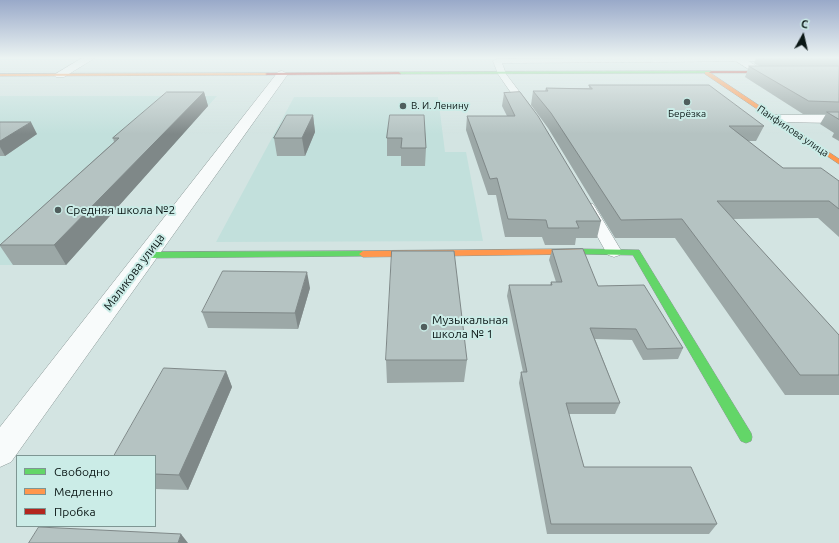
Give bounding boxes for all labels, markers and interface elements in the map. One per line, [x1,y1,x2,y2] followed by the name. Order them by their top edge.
[783,16,823,56] north arrow
[800,18,809,31] text: С
[682,97,692,107] marker: Берёзка
[411,100,469,112] place label: В. И. Ленину
[398,101,408,111] marker: В. И. Ленину
[755,103,831,159] street label: Панфилова улица
[668,108,706,120] place label: Берёзка
[66,203,175,217] place label: Средняя школа №2
[53,205,63,215] marker: Средняя школа №2
[101,231,167,313] street label: Маликова улица
[432,313,508,341] place label: Музыкальная школа № 1
[419,322,429,332] marker: Музыкальная школа № 1
[16,455,156,527] legend
[54,465,110,478] text: Свободно
[54,485,113,498] text: Медленно
[54,505,96,518] text: Пробка

